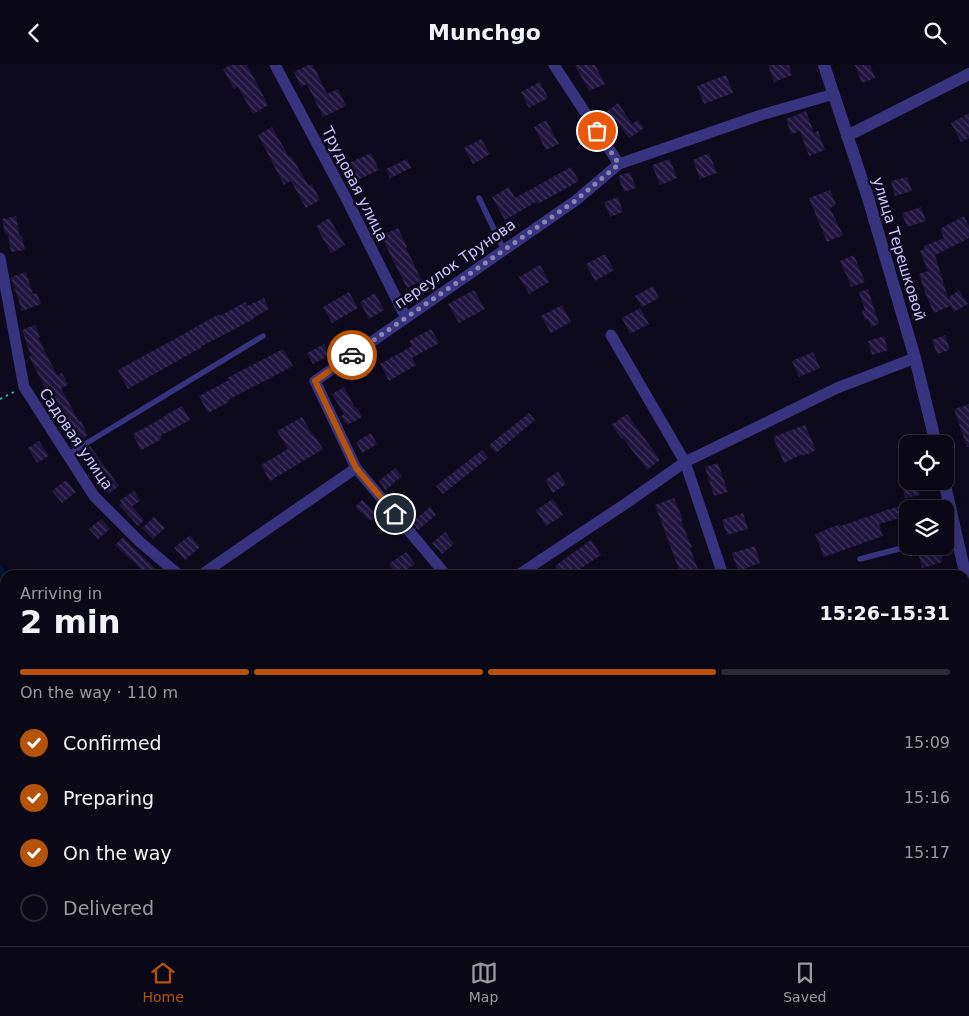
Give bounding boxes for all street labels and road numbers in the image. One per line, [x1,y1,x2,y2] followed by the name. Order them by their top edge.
[318,123,392,244] street label: Трудовая улица
[869,175,929,323] street label: улица Терешковой
[391,215,519,313] street label: переулок Трунова
[35,385,117,493] street label: Садовая улица

